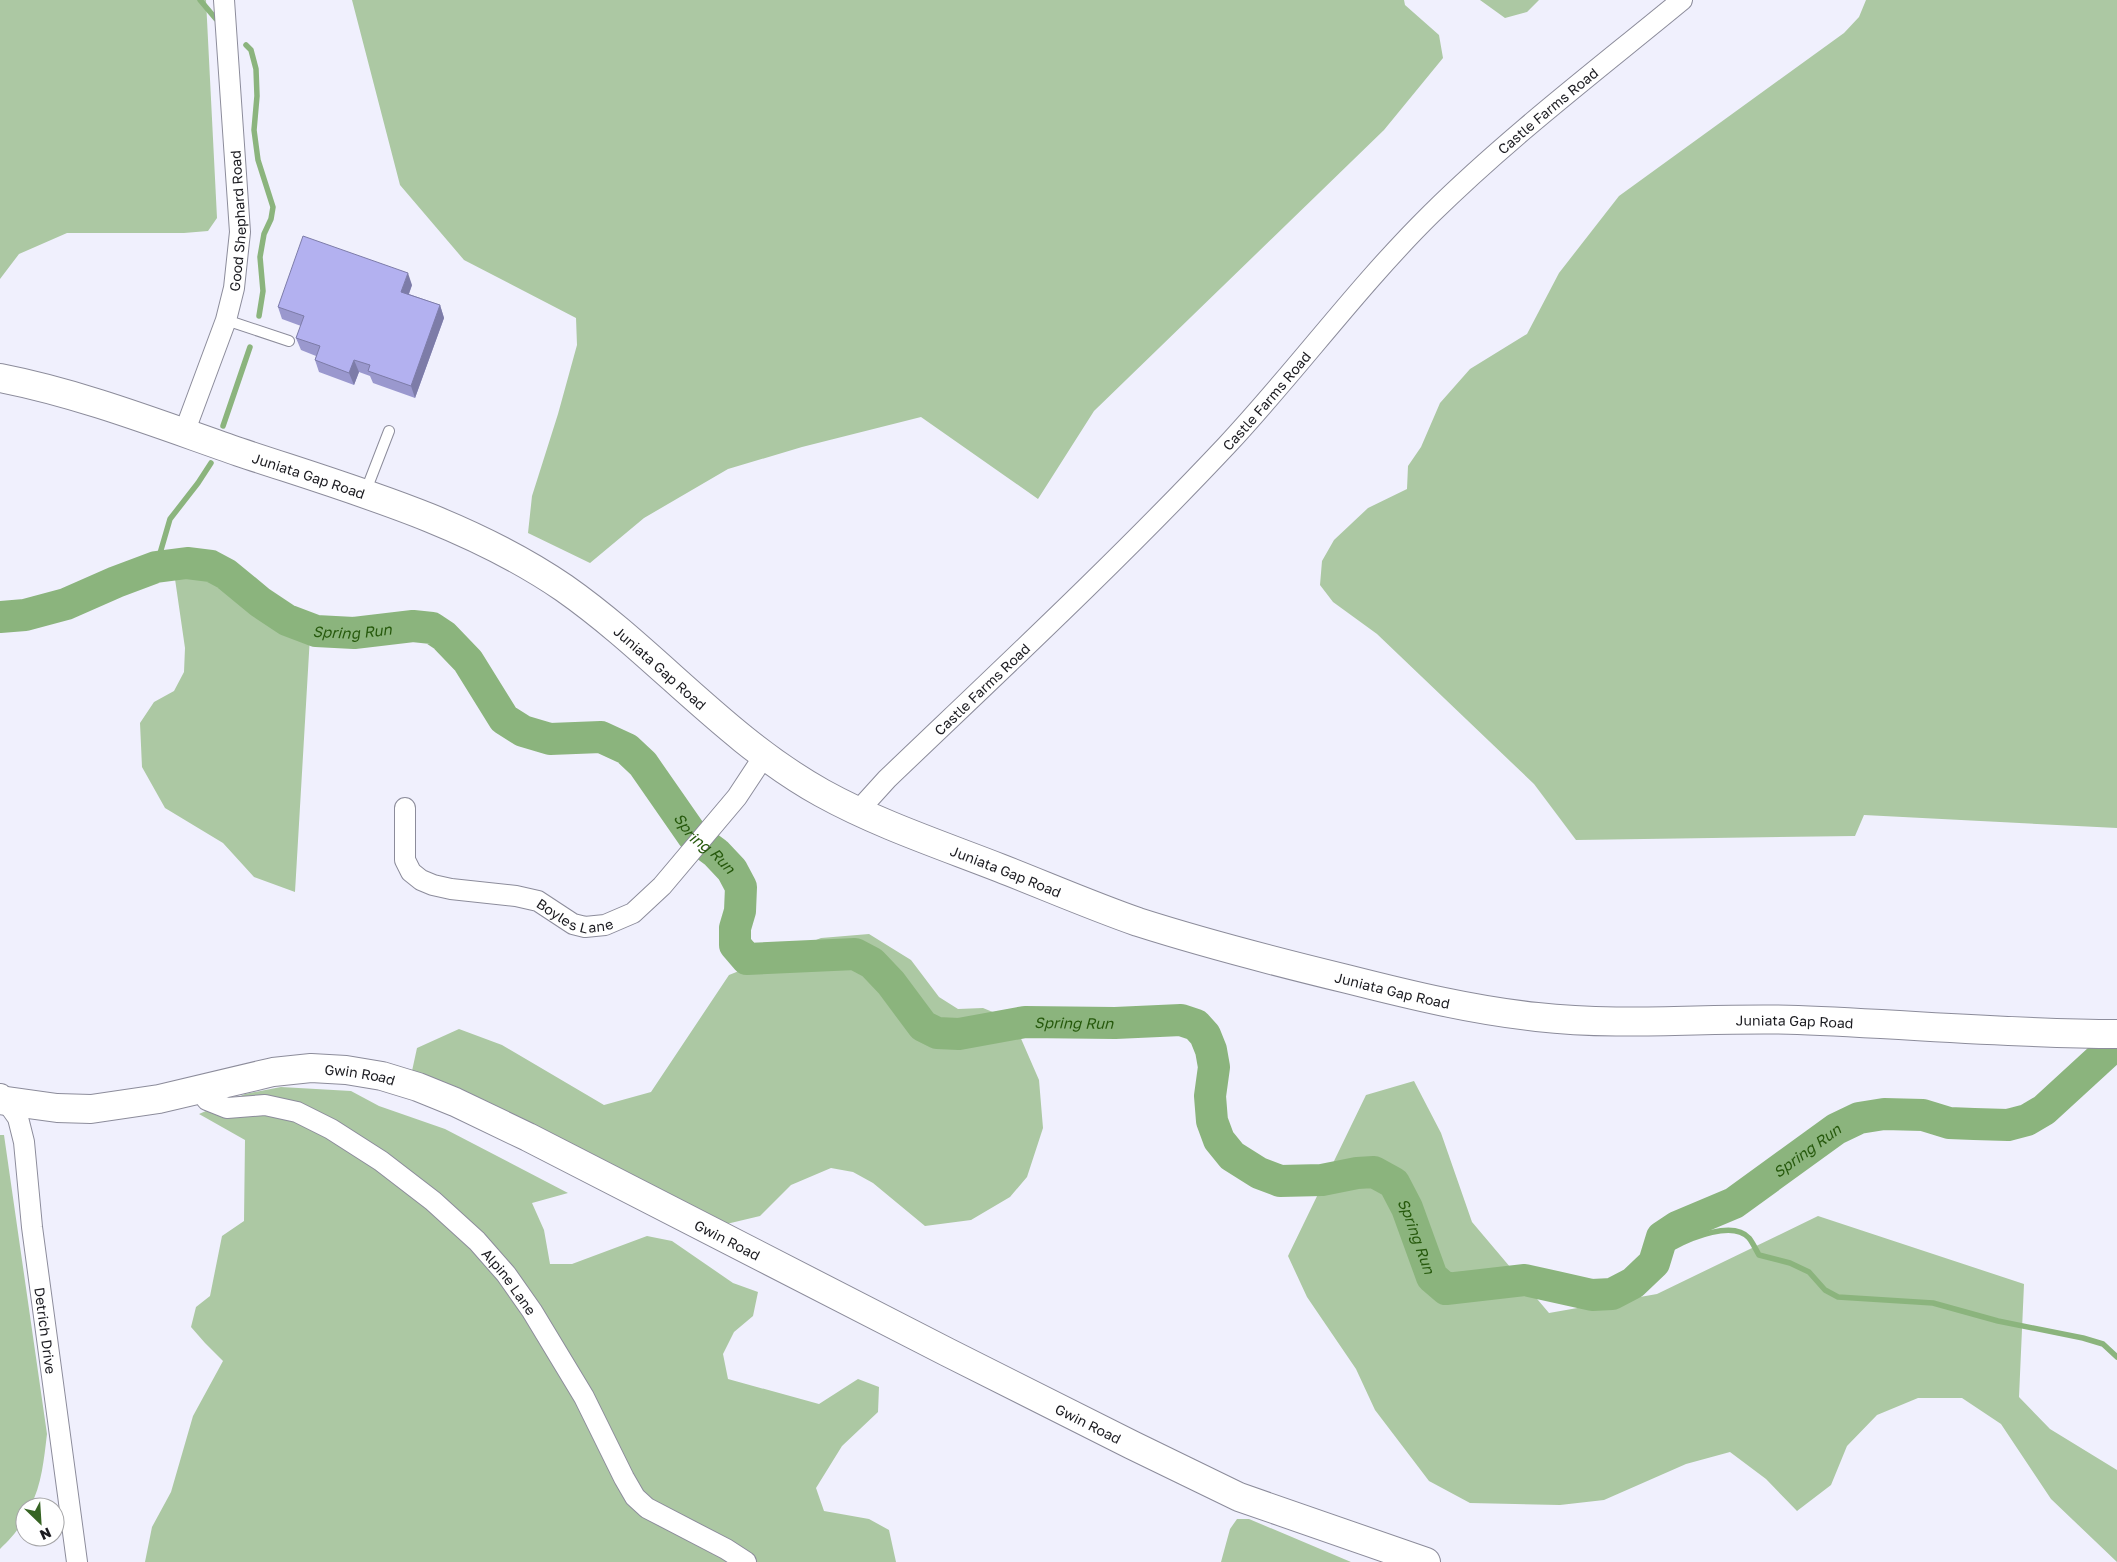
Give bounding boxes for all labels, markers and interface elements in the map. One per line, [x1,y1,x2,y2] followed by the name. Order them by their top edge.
[1494,64,1601,157] street label: Castle Farms Road
[225,150,249,292] street label: Good Shephard Road
[1218,348,1314,453] street label: Castle Farms Road
[250,449,368,502] street label: Juniata Gap Road
[312,620,393,643] water label: Spring Run
[611,622,710,713] street label: Juniata Gap Road
[930,639,1033,738] street label: Castle Farms Road
[671,809,740,877] water label: Spring Run
[948,841,1064,900] street label: Juniata Gap Road
[534,894,616,936] street label: Boyles Lane
[1333,968,1452,1011] street label: Juniata Gap Road
[1736,1011,1854,1031] street label: Juniata Gap Road
[1034,1013,1114,1033] water label: Spring Run
[324,1060,397,1088] street label: Gwin Road
[1769,1119,1845,1181] water label: Spring Run
[1394,1195,1439,1277] water label: Spring Run
[692,1216,763,1263] street label: Gwin Road
[479,1245,540,1318] street label: Alpine Lane
[32,1286,60,1375] street label: Detrich Drive
[1053,1399,1124,1447] street label: Gwin Road
[15,1497,65,1547] north arrow
[37,1524,54,1544] text: N

